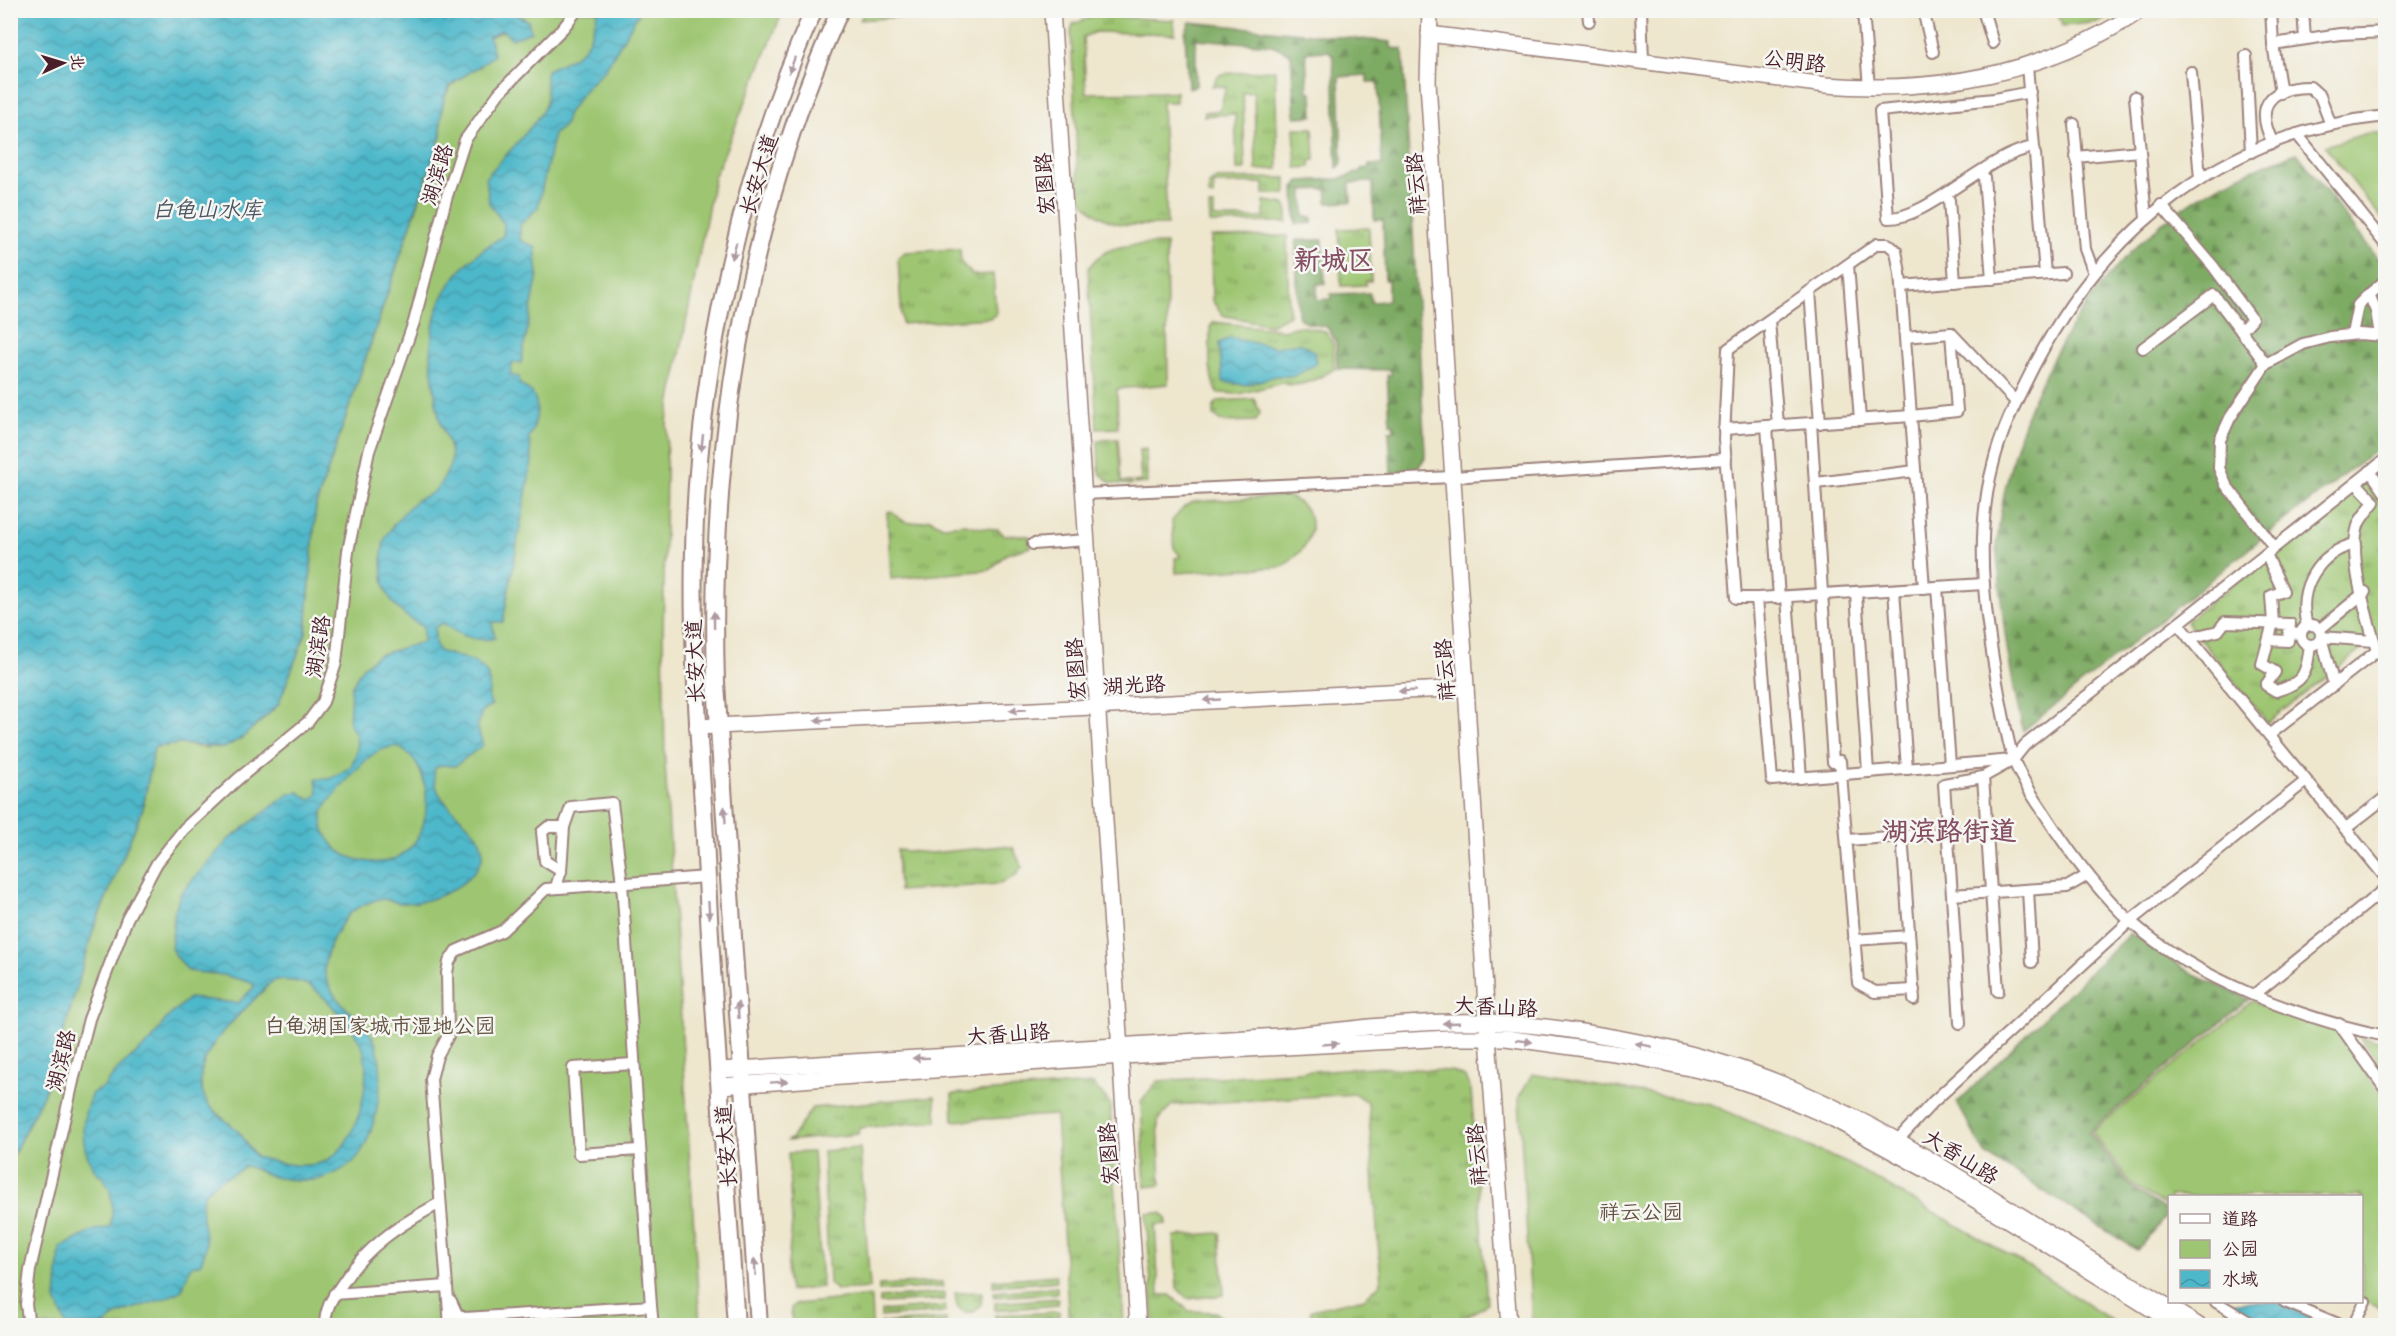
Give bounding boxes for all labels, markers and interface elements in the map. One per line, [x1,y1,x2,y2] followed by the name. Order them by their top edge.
[33,33,93,93] north arrow
[1762,39,1828,79] street label: 公明路
[66,53,91,71] text: 北
[786,56,796,74] one-way arrow
[729,129,785,219] street label: 长安大道
[410,139,460,209] street label: 湖滨路
[1025,151,1061,217] street label: 宏图路
[1396,151,1432,217] street label: 祥云路
[152,191,264,224] water label: 白龟山水库
[1294,237,1375,278] district label: 新城区
[729,242,739,260] one-way arrow
[697,434,706,453] one-way arrow
[710,611,719,630] one-way arrow
[295,612,337,680] street label: 湖滨路
[676,618,710,704] street label: 长安大道
[1056,636,1092,702] street label: 宏图路
[1425,637,1461,703] street label: 祥云路
[1102,665,1166,701] street label: 湖光路
[1398,686,1417,695] one-way arrow
[1203,695,1222,704] one-way arrow
[1008,706,1027,715] one-way arrow
[814,716,833,725] one-way arrow
[720,806,729,825] one-way arrow
[1882,808,2017,849] district label: 湖滨路街道
[704,901,713,920] one-way arrow
[1453,987,1539,1023] street label: 大香山路
[733,1000,743,1019] one-way arrow
[265,1008,496,1040] park label: 白龟湖国家城市湿地公园
[965,1013,1051,1051] street label: 大香山路
[1442,1018,1461,1027] one-way arrow
[36,1026,82,1094] street label: 湖滨路
[1515,1036,1534,1045] one-way arrow
[1320,1040,1339,1049] one-way arrow
[1635,1040,1654,1049] one-way arrow
[912,1053,931,1062] one-way arrow
[770,1077,789,1087] one-way arrow
[705,1103,743,1189] street label: 长安大道
[1918,1119,2006,1191] street label: 大香山路
[1089,1121,1125,1187] street label: 宏图路
[1457,1122,1493,1188] street label: 祥云路
[1599,1194,1683,1226] park label: 祥云公园
[2168,1195,2363,1303] legend
[2222,1204,2258,1231] text: 道路
[2222,1234,2258,1261] text: 公园
[750,1258,759,1277] one-way arrow
[2222,1264,2258,1291] text: 水域

